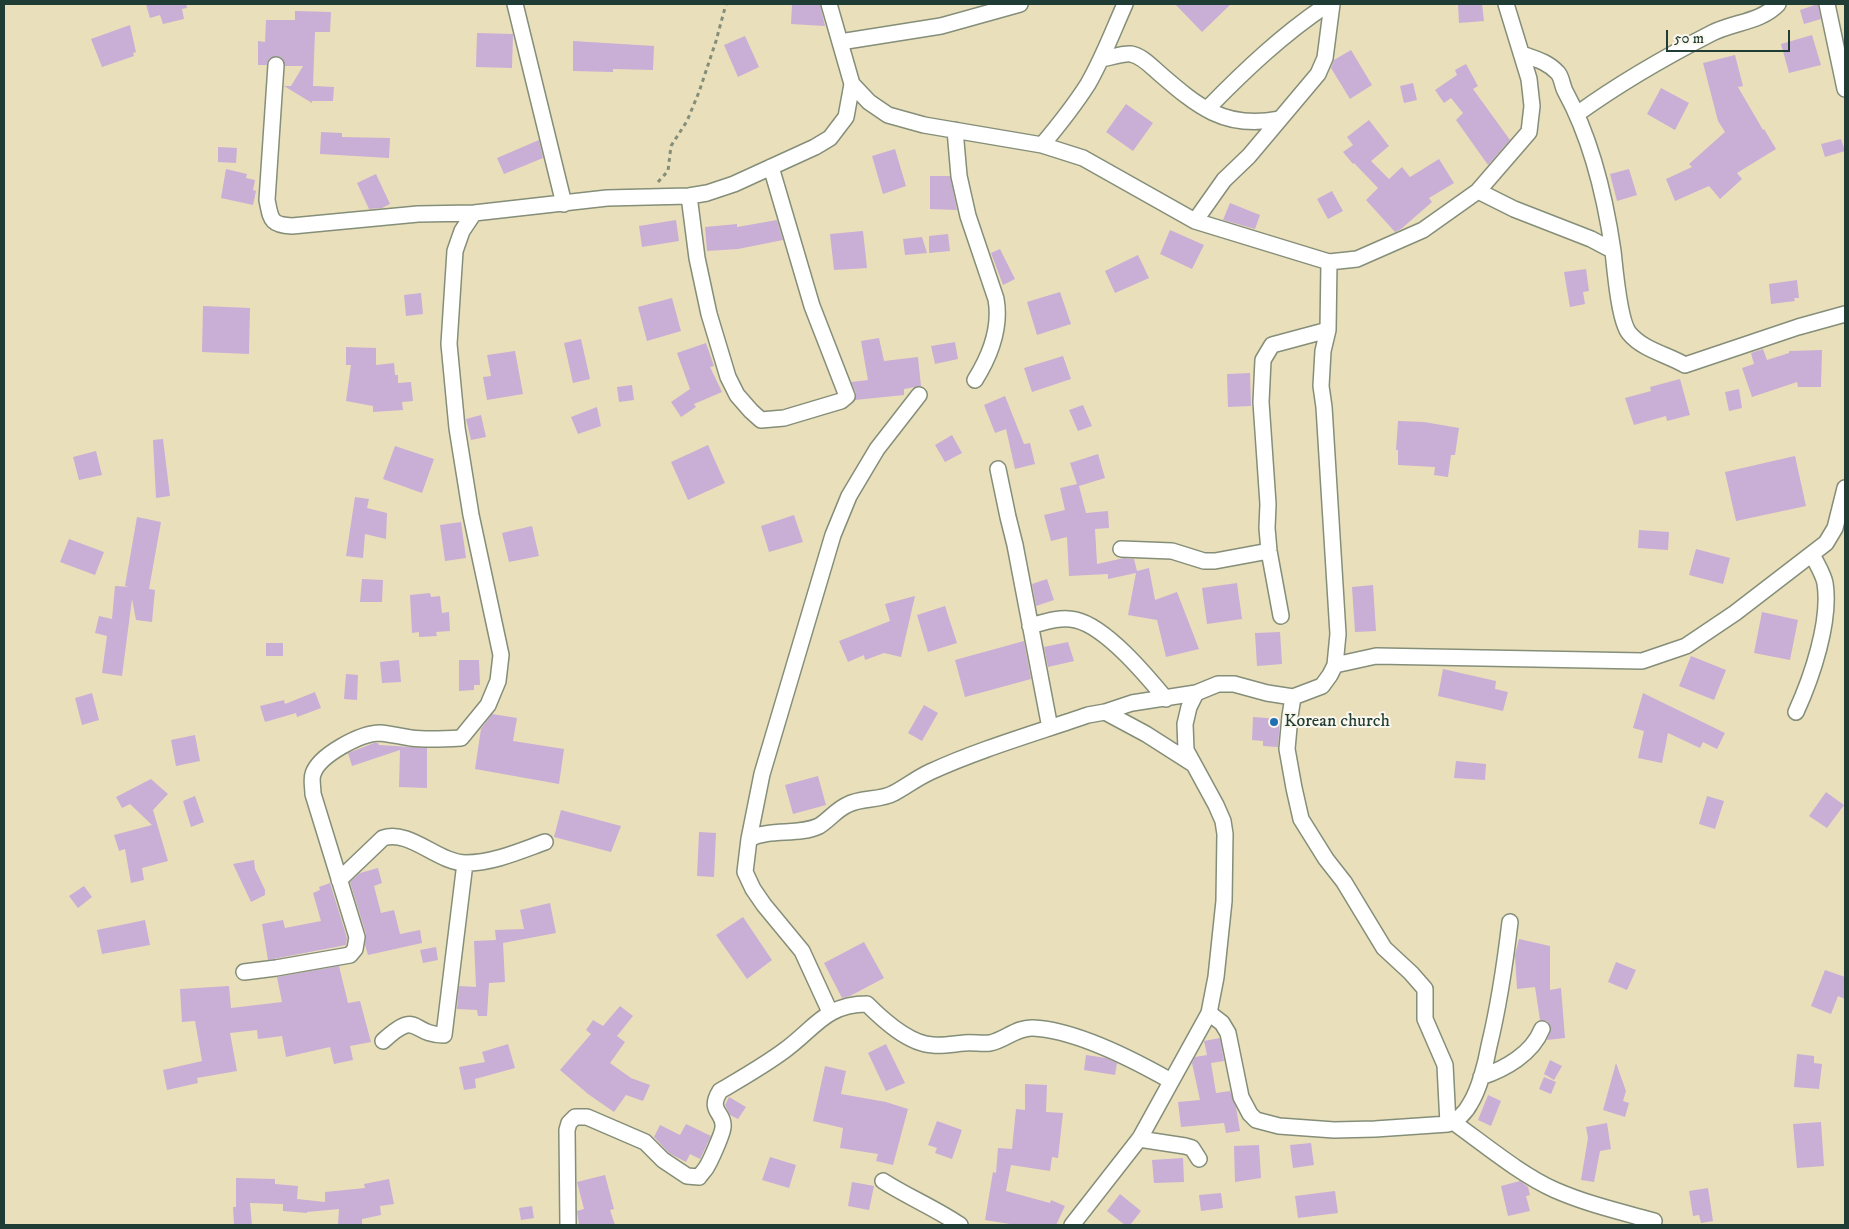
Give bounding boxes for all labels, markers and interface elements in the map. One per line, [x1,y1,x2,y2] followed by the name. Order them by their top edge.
[1669,20,1793,52] scale bar
[1674,29,1704,48] text: 50 m
[1284,711,1390,733] place label: Korean church
[1268,716,1280,728] marker: Korean church

